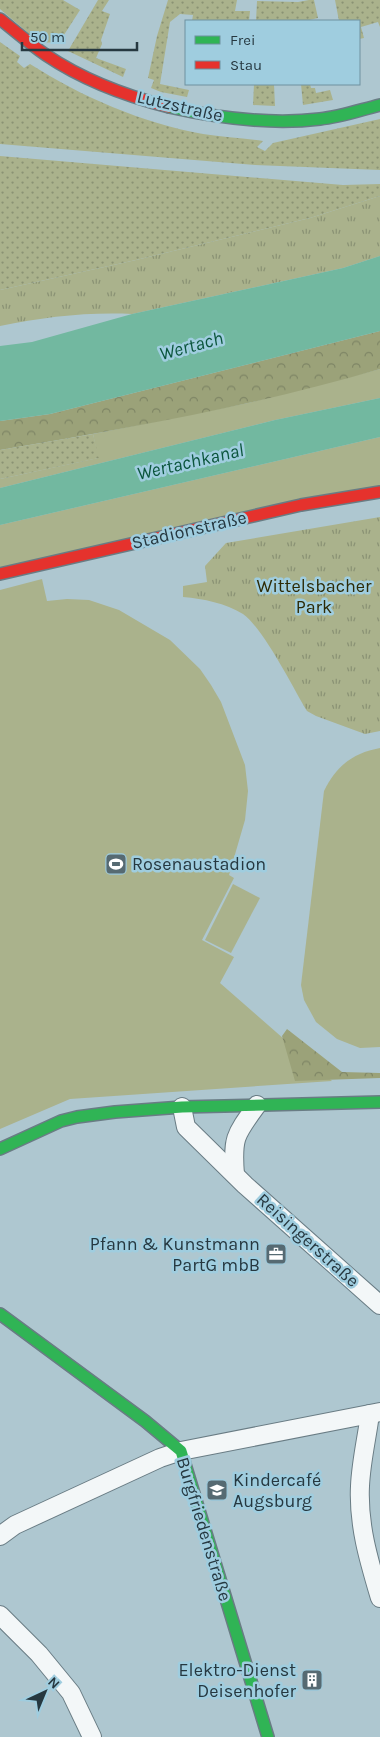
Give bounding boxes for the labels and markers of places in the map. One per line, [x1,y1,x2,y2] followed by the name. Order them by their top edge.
[104,852,128,876] sports icon: Rosenaustadion
[132,853,266,875] place label: Rosenaustadion
[90,1233,260,1276] place label: Pfann & Kunstmann PartG mbB
[264,1242,288,1266] office icon: Pfann & Kunstmann PartG mbB
[233,1469,321,1512] place label: Kindercafé Augsburg
[205,1478,229,1502] school or university icon: Kindercafé Augsburg
[179,1659,296,1702] place label: Elektro-Dienst Deisenhofer
[300,1668,324,1692] building icon: Elektro-Dienst Deisenhofer

